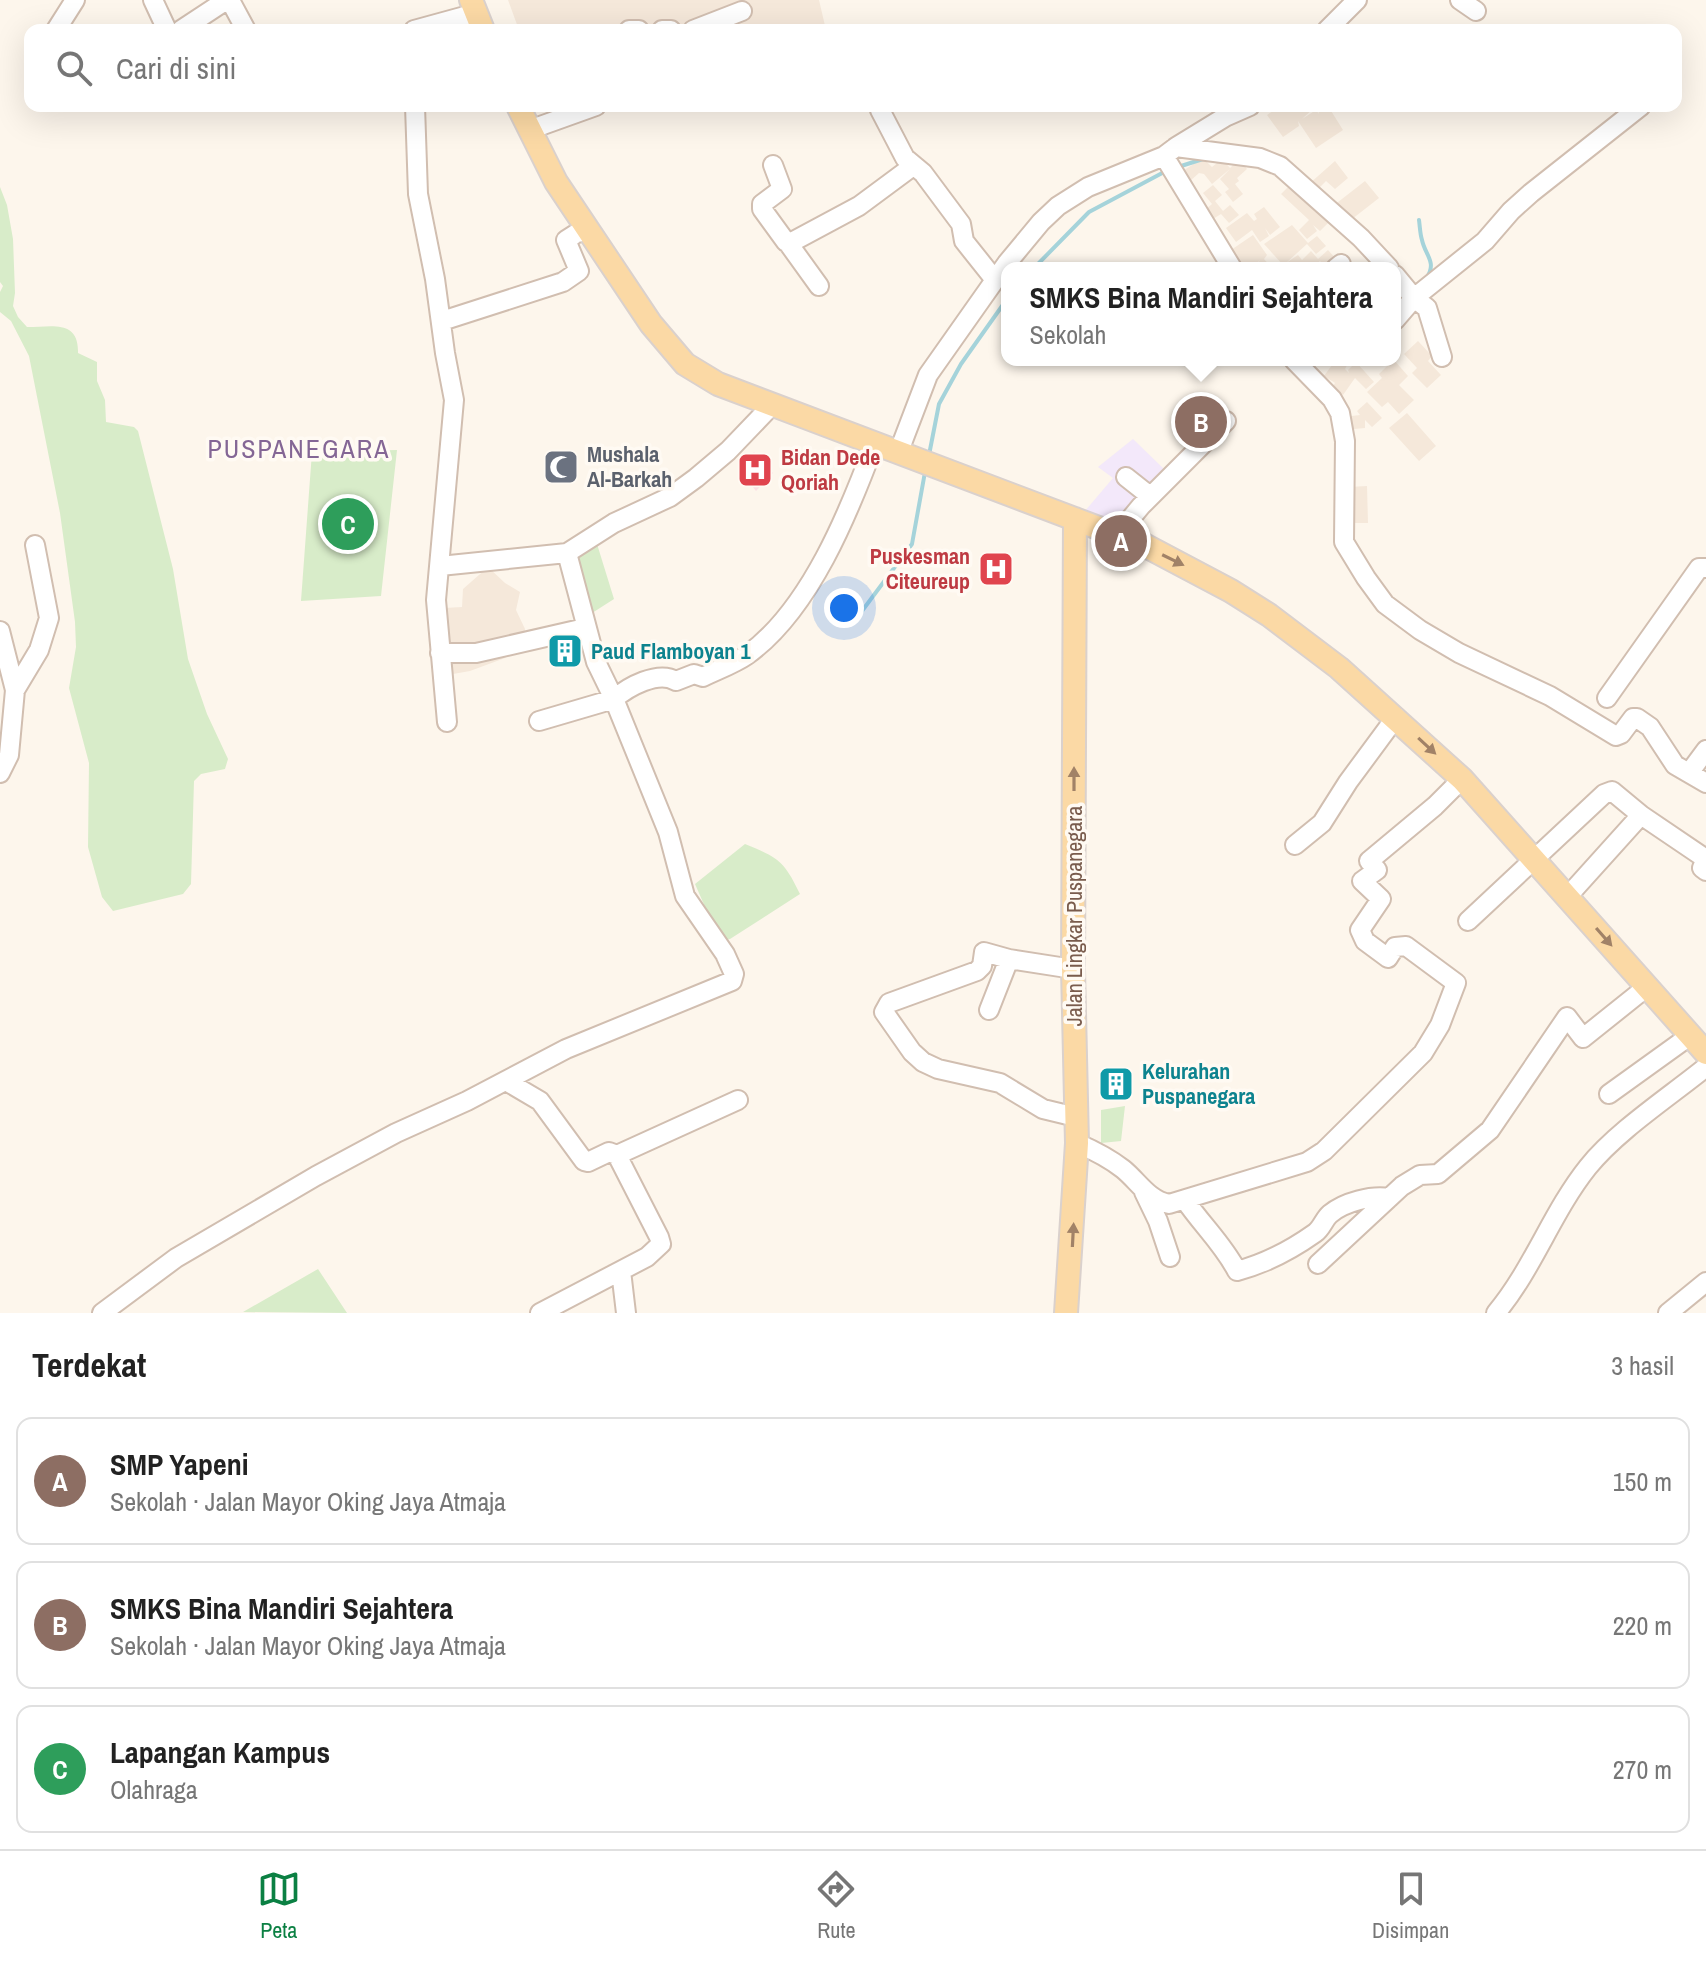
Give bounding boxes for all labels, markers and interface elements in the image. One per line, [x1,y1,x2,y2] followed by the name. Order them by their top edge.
[24,24,1682,112] search box
[52,46,96,90] icon: search
[116,48,236,88] text: Cari di sini
[1001,262,1401,366] popup
[1029,277,1373,317] text: SMKS Bina Mandiri Sejahtera
[1029,317,1106,352] text: Sekolah
[1175,392,1227,452] pin: B
[208,431,390,466] district label: PUSPANEGARA
[587,439,672,494] place label: Mushala Al-Barkah
[781,442,880,497] place label: Bidan Dede Qoriah
[542,448,580,486] mosque icon: Mushala Al-Barkah
[736,451,774,489] hospital icon: Bidan Dede Qoriah
[322,494,374,554] pin: C
[1095,511,1147,571] pin: A
[870,541,970,596] place label: Puskesman Citeureup
[977,550,1015,588] hospital icon: Puskesman Citeureup
[1162,553,1185,566] one-way arrow
[824,588,864,628] your location
[546,632,584,670] building icon: Paud Flamboyan 1
[591,636,751,666] place label: Paud Flamboyan 1
[1417,737,1436,755] one-way arrow
[1068,766,1080,791] one-way arrow
[1059,806,1089,1026] street label: Jalan Lingkar Puspanegara
[1595,928,1613,947] one-way arrow
[1142,1056,1255,1111] place label: Kelurahan Puspanegara
[1097,1065,1135,1103] building icon: Kelurahan Puspanegara
[1066,1222,1079,1247] one-way arrow
[32,1342,146,1388] text: Terdekat
[1611,1348,1674,1383] text: 3 hasil
[110,1444,249,1484] text: SMP Yapeni
[52,1464,68,1499] text: A
[1613,1464,1672,1499] text: 150 m
[110,1484,506,1519] text: Sekolah · Jalan Mayor Oking Jaya Atmaja
[110,1588,453,1628] text: SMKS Bina Mandiri Sejahtera
[52,1608,68,1643] text: B
[1613,1608,1672,1643] text: 220 m
[110,1628,506,1663] text: Sekolah · Jalan Mayor Oking Jaya Atmaja
[110,1732,330,1772] text: Lapangan Kampus
[52,1752,68,1787] text: C
[1613,1752,1672,1787] text: 270 m
[110,1772,198,1807] text: Olahraga
[257,1867,301,1945] tab: Peta
[814,1867,858,1945] tab: Rute
[1372,1867,1449,1945] tab: Disimpan

